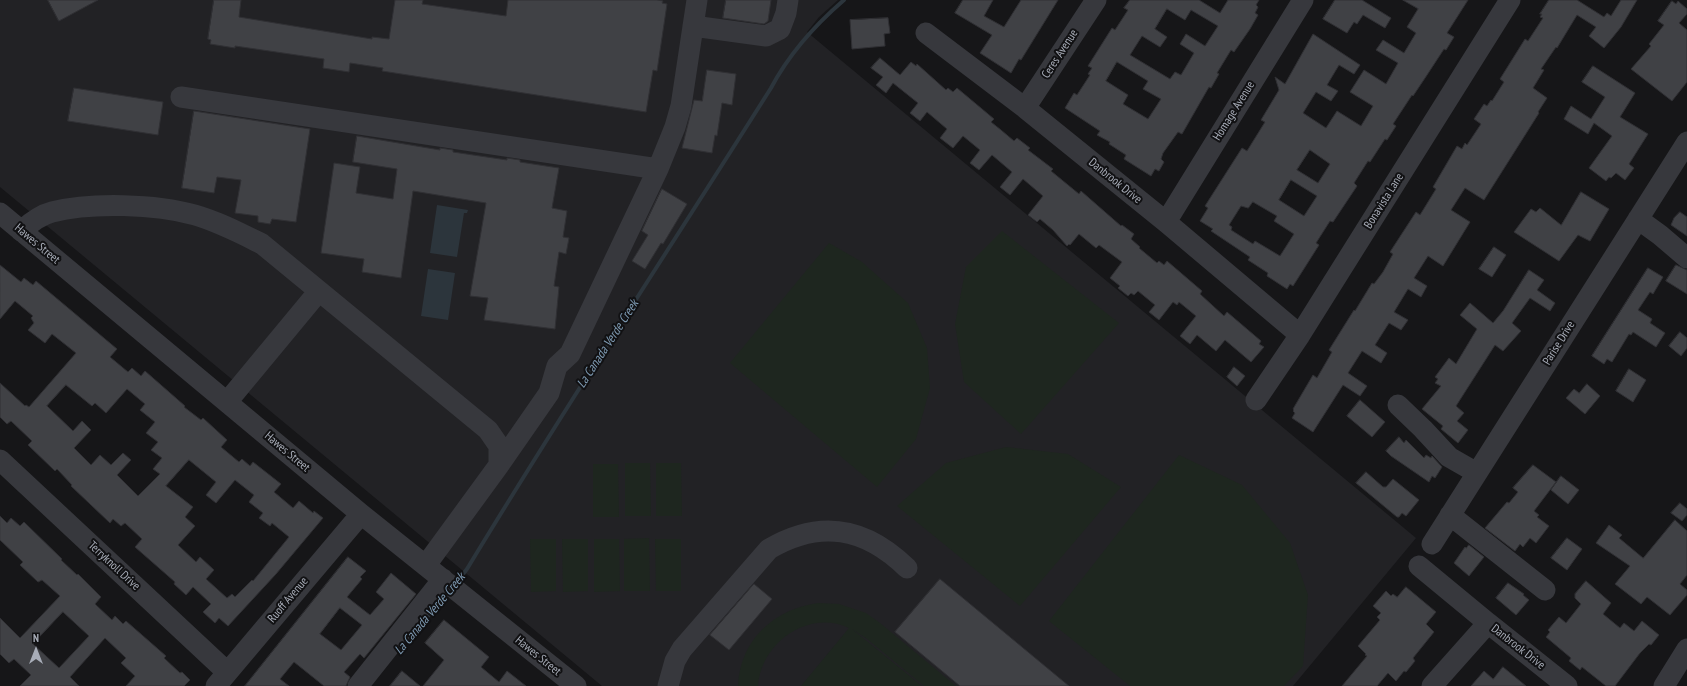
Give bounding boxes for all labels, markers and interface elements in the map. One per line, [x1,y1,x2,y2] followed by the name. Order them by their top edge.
[1039,27,1081,81] street label: Ceres Avenue
[1210,79,1258,143] street label: Homage Avenue
[1086,155,1144,207] street label: Danbrook Drive
[1361,171,1407,231] street label: Bonavista Lane
[11,221,63,267] street label: Hawes Street
[574,297,642,391] water label: La Canada Verde Creek
[1540,318,1578,368] street label: Parise Drive
[261,429,313,475] street label: Hawes Street
[85,538,143,594] street label: Terryknoll Drive
[391,570,469,658] water label: La Canada Verde Creek
[265,574,311,626] street label: Ruoff Avenue
[1488,622,1548,672] street label: Danbrook Drive
[16,630,56,670] north arrow
[33,631,39,645] text: N
[512,633,564,679] street label: Hawes Street

